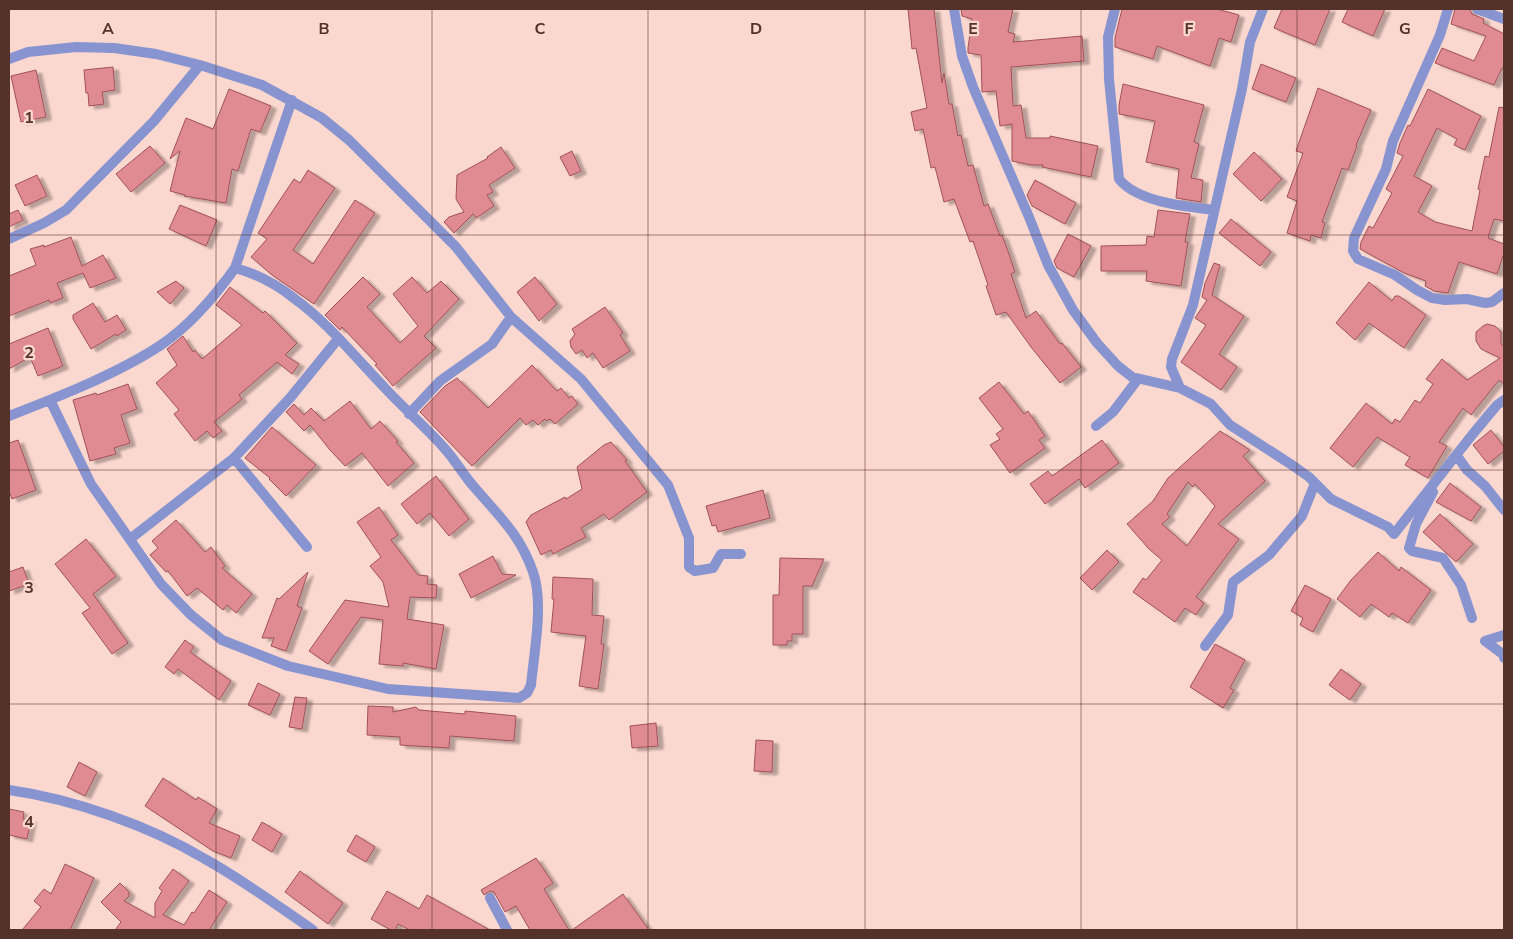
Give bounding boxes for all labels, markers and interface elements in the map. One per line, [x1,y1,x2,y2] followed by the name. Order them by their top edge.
[102,18,114,40] text: A
[318,18,330,40] text: B
[535,18,546,40] text: C
[750,18,762,40] text: D
[968,18,978,40] text: E
[1185,18,1194,40] text: F
[1399,18,1411,40] text: G
[24,107,34,129] text: 1
[24,342,34,364] text: 2
[24,577,34,599] text: 3
[24,811,34,833] text: 4

